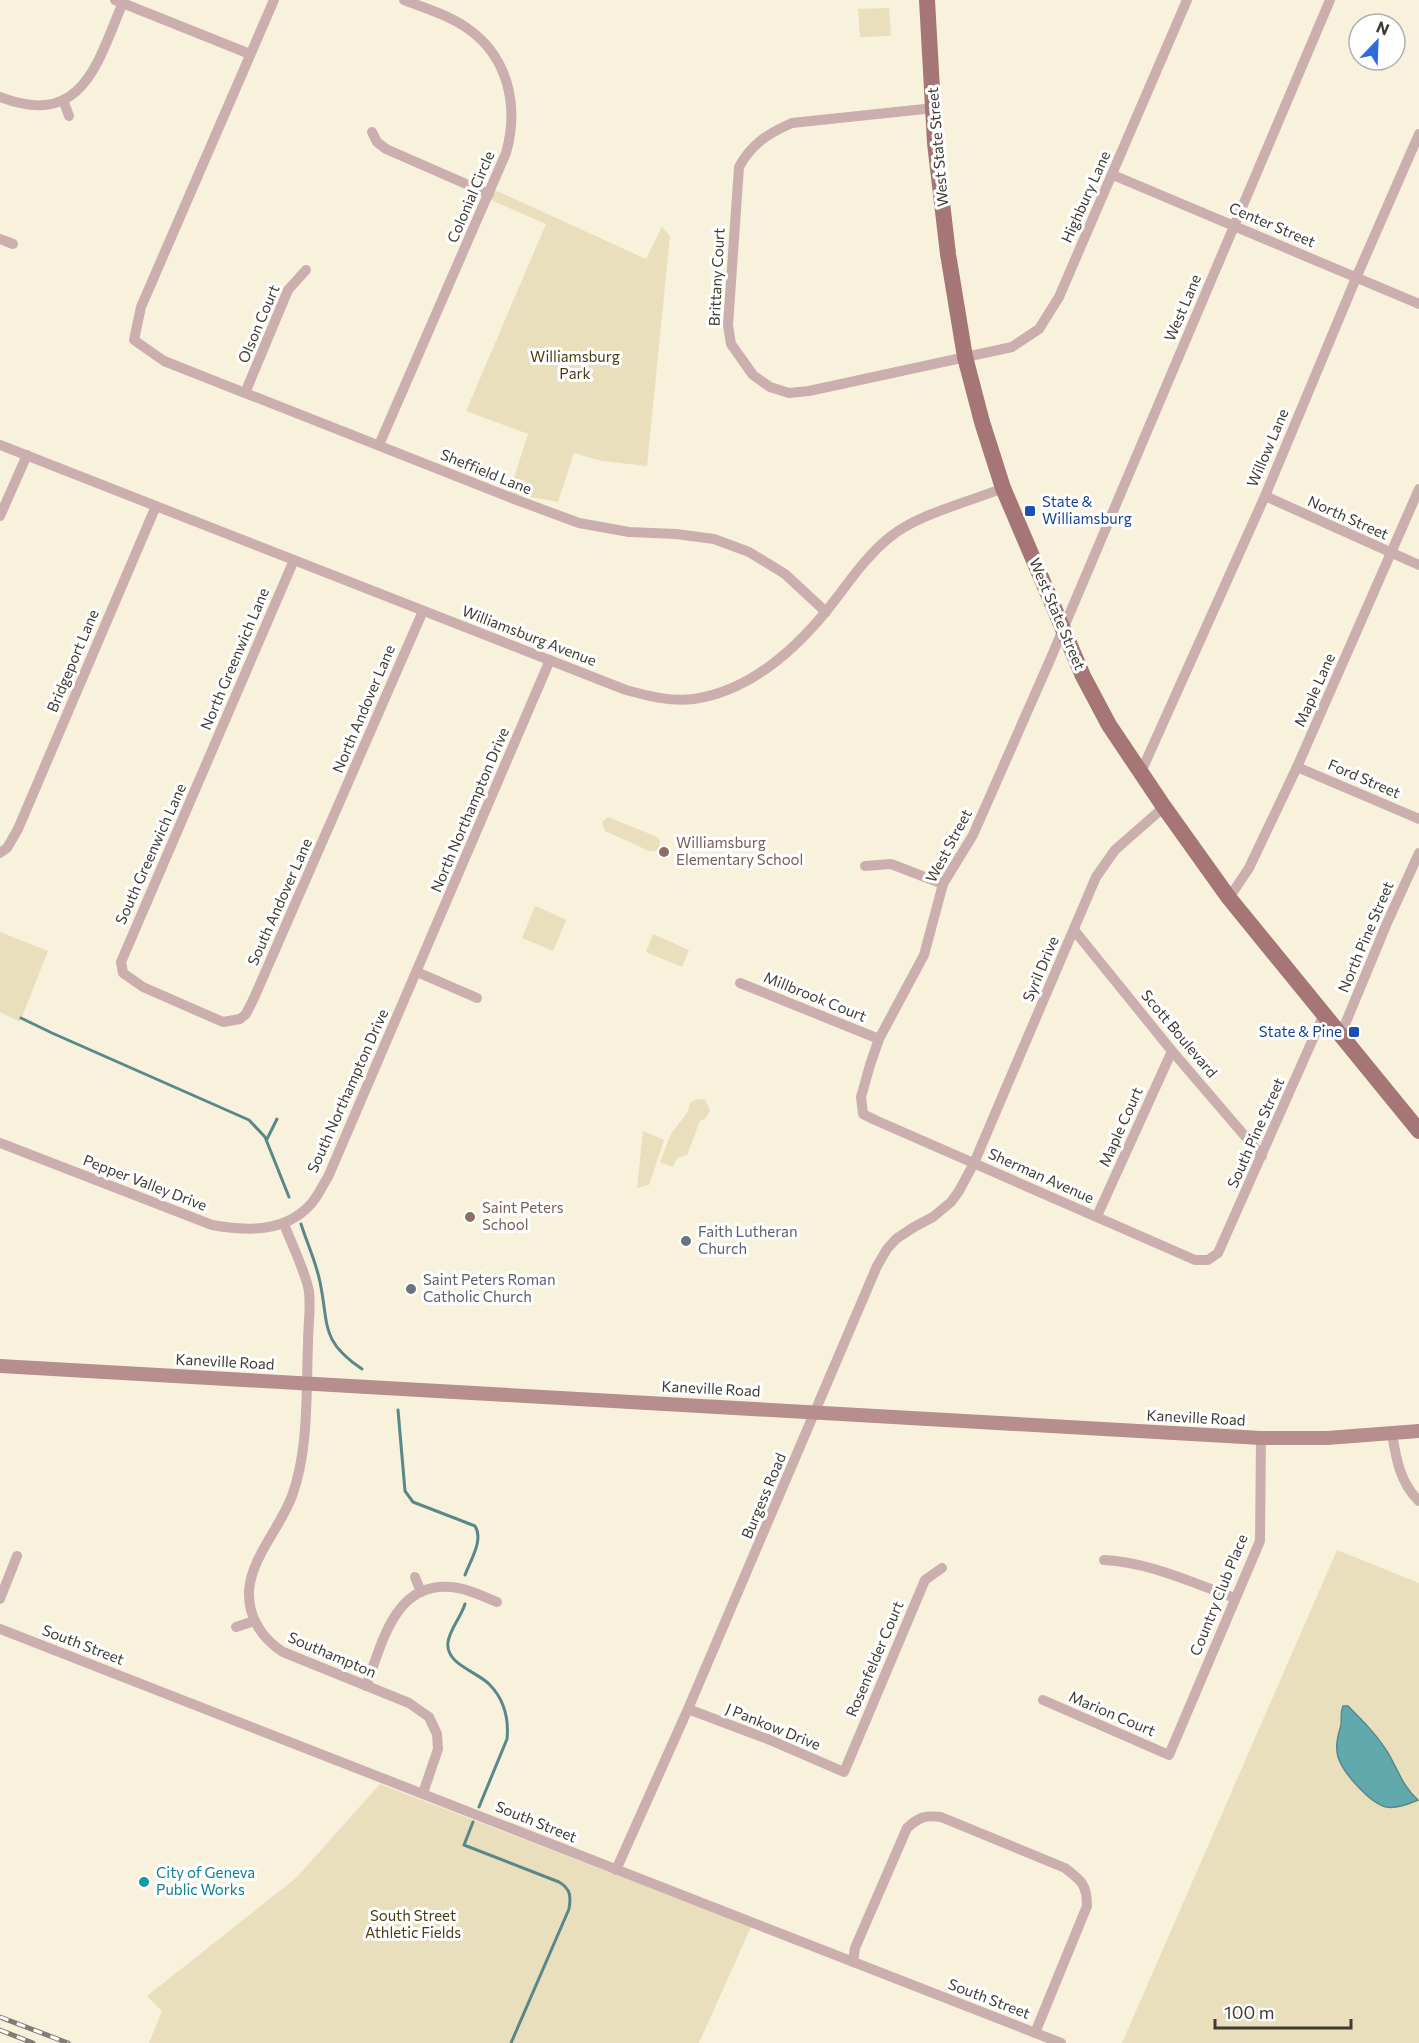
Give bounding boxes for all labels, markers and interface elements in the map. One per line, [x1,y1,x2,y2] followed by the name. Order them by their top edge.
[1347,12,1407,72] north arrow
[1374,17,1392,39] text: N
[923,87,951,208] street label: West State Street
[443,148,498,245] street label: Colonial Circle
[1057,148,1113,245] street label: Highbury Lane
[1227,198,1318,250] street label: Center Street
[704,227,728,327] street label: Brittany Court
[1160,271,1204,344] street label: West Lane
[234,282,283,365] street label: Olson Court
[530,347,620,382] park label: Williamsburg Park
[1243,406,1292,489] street label: Willow Lane
[438,445,535,498] street label: Sheffield Lane
[1305,491,1391,543] street label: North Street
[1042,492,1132,527] place label: State & Williamsburg
[1023,504,1037,518] marker: State & Williamsburg
[1026,555,1090,672] street label: West State Street
[196,585,272,732] street label: North Greenwich Lane
[460,601,599,669] street label: Williamsburg Avenue
[42,606,102,715] street label: Bridgeport Lane
[328,642,398,775] street label: North Andover Lane
[1290,650,1338,729] street label: Maple Lane
[426,724,512,895] street label: North Northampton Drive
[1325,755,1403,801] street label: Ford Street
[111,780,189,927] street label: South Greenwich Lane
[921,806,975,885] street label: West Street
[676,833,803,868] place label: Williamsburg Elementary School
[243,835,315,968] street label: South Andover Lane
[657,845,671,859] marker: Williamsburg Elementary School
[1334,878,1397,995] street label: North Pine Street
[1018,933,1062,1004] street label: Syril Drive
[761,967,869,1025] street label: Millbrook Court
[1138,986,1222,1081] street label: Scott Boulevard
[303,1006,391,1175] street label: South Northampton Drive
[1259,1022,1342,1040] place label: State & Pine
[1347,1025,1361,1039] marker: State & Pine
[1223,1075,1287,1191] street label: South Pine Street
[1095,1084,1146,1169] street label: Maple Court
[986,1144,1097,1206] street label: Sherman Avenue
[81,1150,210,1214] street label: Pepper Valley Drive
[482,1198,564,1233] place label: Saint Peters School
[463,1210,477,1224] marker: Saint Peters School
[698,1222,798,1257] place label: Faith Lutheran Church
[679,1234,693,1248] marker: Faith Lutheran Church
[423,1270,556,1305] place label: Saint Peters Roman Catholic Church
[404,1282,418,1296] marker: Saint Peters Roman Catholic Church
[175,1349,275,1373] street label: Kaneville Road
[661,1376,761,1400] street label: Kaneville Road
[1146,1405,1246,1429] street label: Kaneville Road
[737,1450,789,1541] street label: Burgess Road
[1185,1531,1251,1658] street label: Country Club Place
[842,1598,907,1719] street label: Rosenfelder Court
[40,1620,127,1668] street label: South Street
[286,1627,379,1681] street label: Southampton
[1066,1687,1158,1739] street label: Marion Court
[723,1699,824,1753] street label: J Pankow Drive
[493,1797,580,1846] street label: South Street
[156,1863,255,1898] place label: City of Geneva Public Works
[137,1875,151,1889] marker: City of Geneva Public Works
[365,1906,461,1941] park label: South Street Athletic Fields
[946,1974,1033,2022] street label: South Street
[1215,1992,1352,2030] scale bar
[1224,2001,1274,2023] text: 100 m

